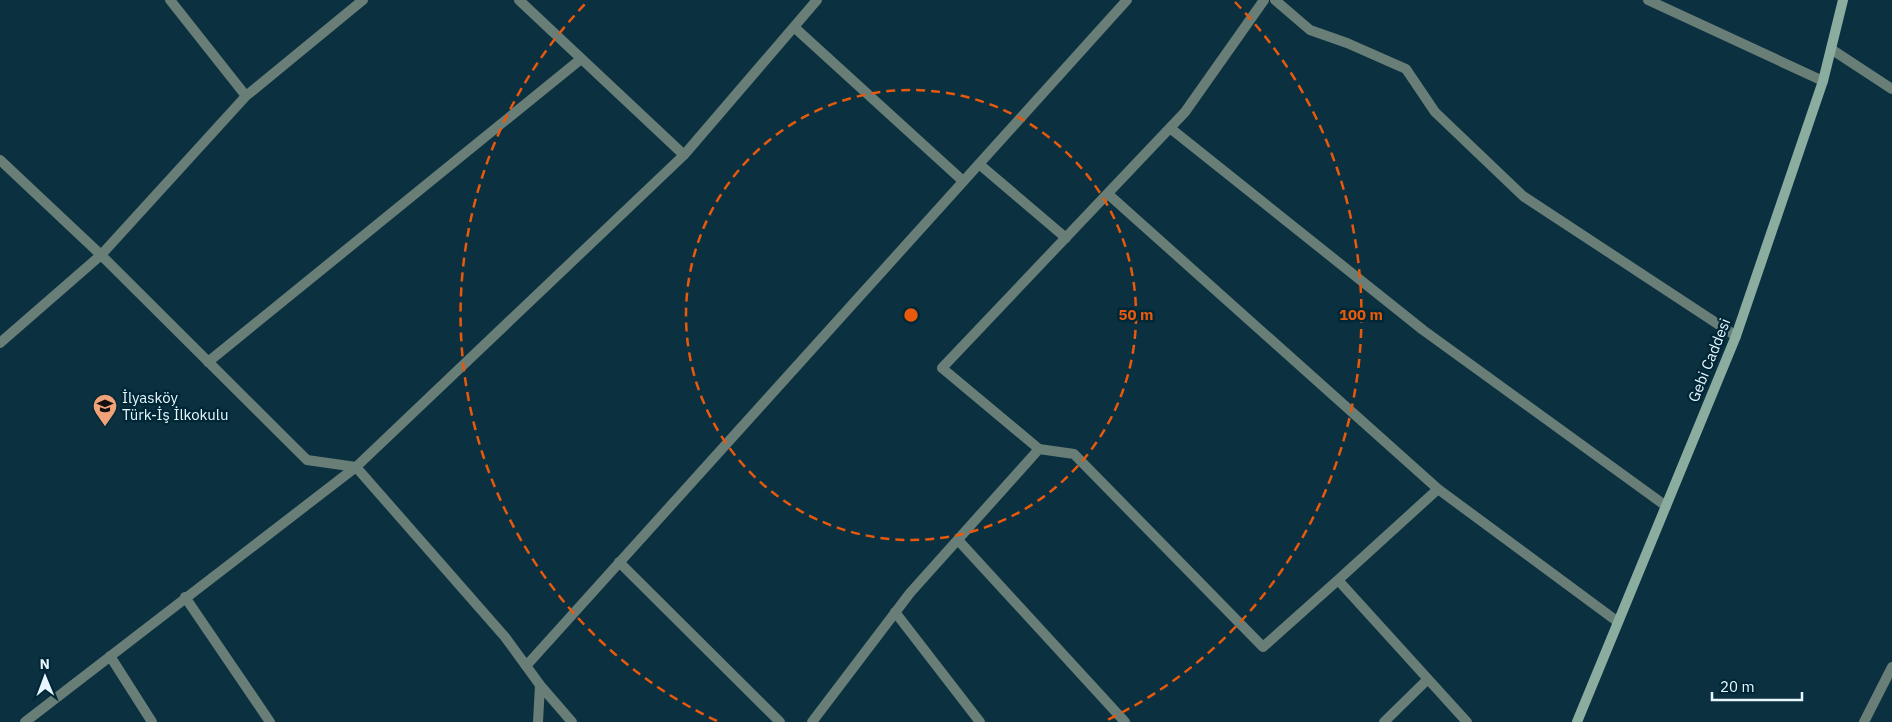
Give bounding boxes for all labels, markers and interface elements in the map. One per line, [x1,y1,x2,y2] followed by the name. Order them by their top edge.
[1119,305,1153,324] text: 50 m
[1339,305,1383,324] text: 100 m
[902,306,920,324] centre of rings
[1684,315,1734,405] street label: Gebi Caddesi
[122,388,228,424] place label: İlyasköy Türk-İş İlkokulu
[92,393,118,427] school or university icon: İlyasköy Türk-İş İlkokulu
[20,652,70,702] north arrow
[40,655,50,673] text: N
[1712,670,1802,702] scale bar
[1720,677,1755,696] text: 20 m

